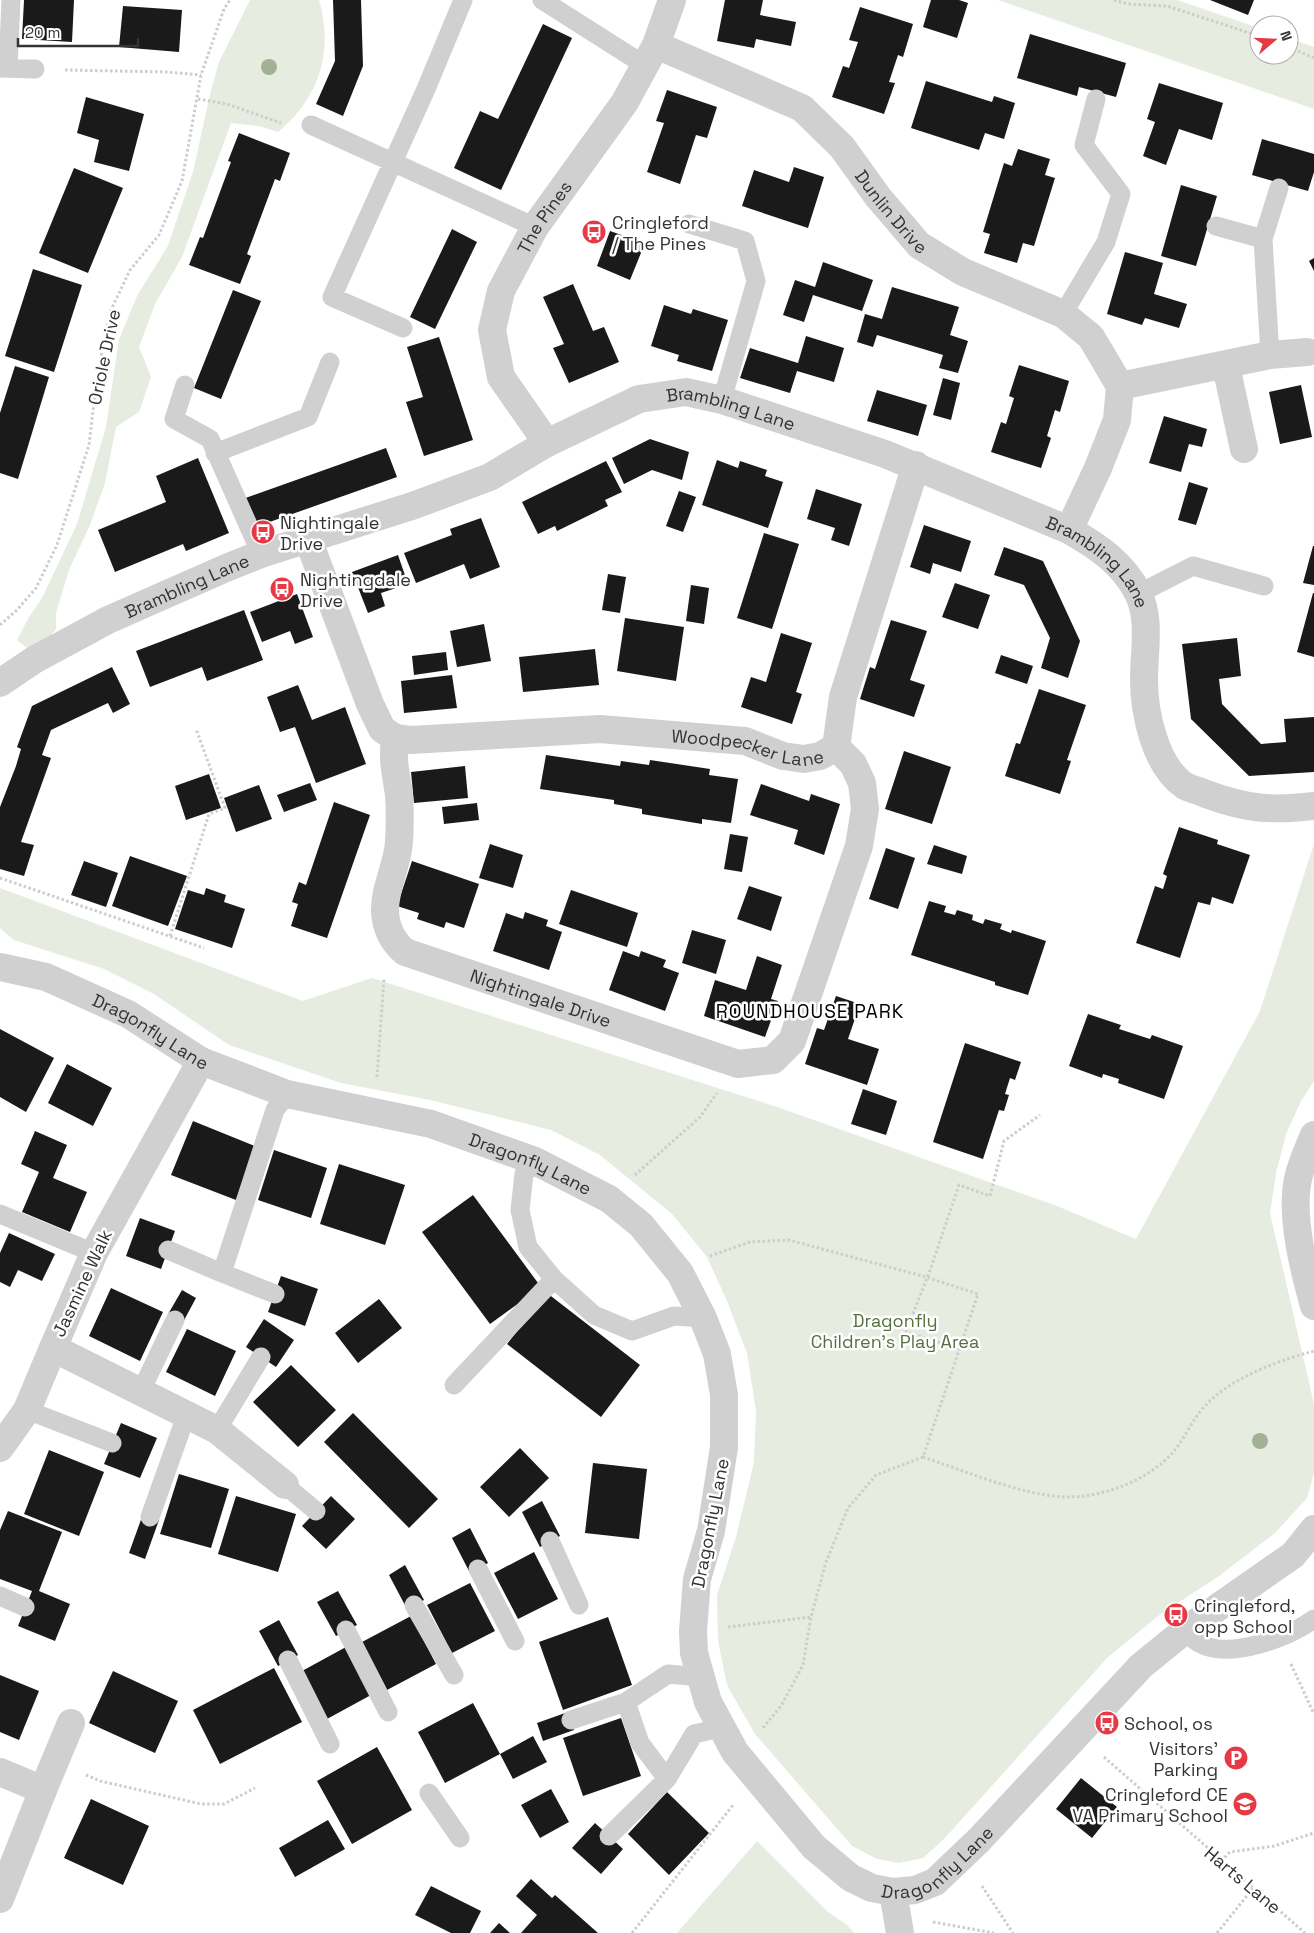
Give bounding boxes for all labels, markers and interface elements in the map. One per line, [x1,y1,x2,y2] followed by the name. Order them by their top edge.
[18,15,138,47] scale bar
[1249,15,1299,65] north arrow
[25,23,60,42] text: 20 m
[1276,28,1296,43] text: N
[850,165,931,259] street label: Dunlin Drive
[511,176,576,258] street label: The Pines
[612,211,709,255] place label: Cringleford / The Pines
[581,219,607,245] bus stop icon: Cringleford / The Pines
[83,307,125,407] street label: Oriole Drive
[664,380,798,435] street label: Brambling Lane
[1043,510,1154,611] street label: Brambling Lane
[280,511,379,555] place label: Nightingale Drive
[250,519,276,545] bus stop icon: Nightingale Drive
[121,548,252,623] street label: Brambling Lane
[300,568,411,612] place label: Nightingdale Drive
[269,576,295,602] bus stop icon: Nightingdale Drive
[671,723,826,771] street label: Woodpecker Lane
[467,963,614,1032] street label: Nightingale Drive
[89,988,212,1074] street label: Dragonfly Lane
[716,999,904,1024] district label: ROUNDHOUSE PARK
[466,1127,596,1200] street label: Dragonfly Lane
[47,1225,117,1340] street label: Jasmine Walk
[811,1309,979,1353] park label: Dragonfly Children's Play Area
[686,1456,734,1590] street label: Dragonfly Lane
[1194,1594,1295,1638] place label: Cringleford, opp School
[1163,1602,1189,1628] bus stop icon: Cringleford, opp School
[1094,1710,1120,1736] bus stop icon: School, os
[1124,1712,1213,1735] place label: School, os
[1149,1737,1218,1781] place label: Visitors’ Parking
[1223,1745,1249,1771] parking icon: Visitors’ Parking
[1072,1783,1228,1827] place label: Cringleford CE VA Primary School
[1232,1791,1258,1817] school or university icon: Cringleford CE VA Primary School
[879,1821,998,1903] street label: Dragonfly Lane
[1200,1841,1286,1919] street label: Harts Lane

